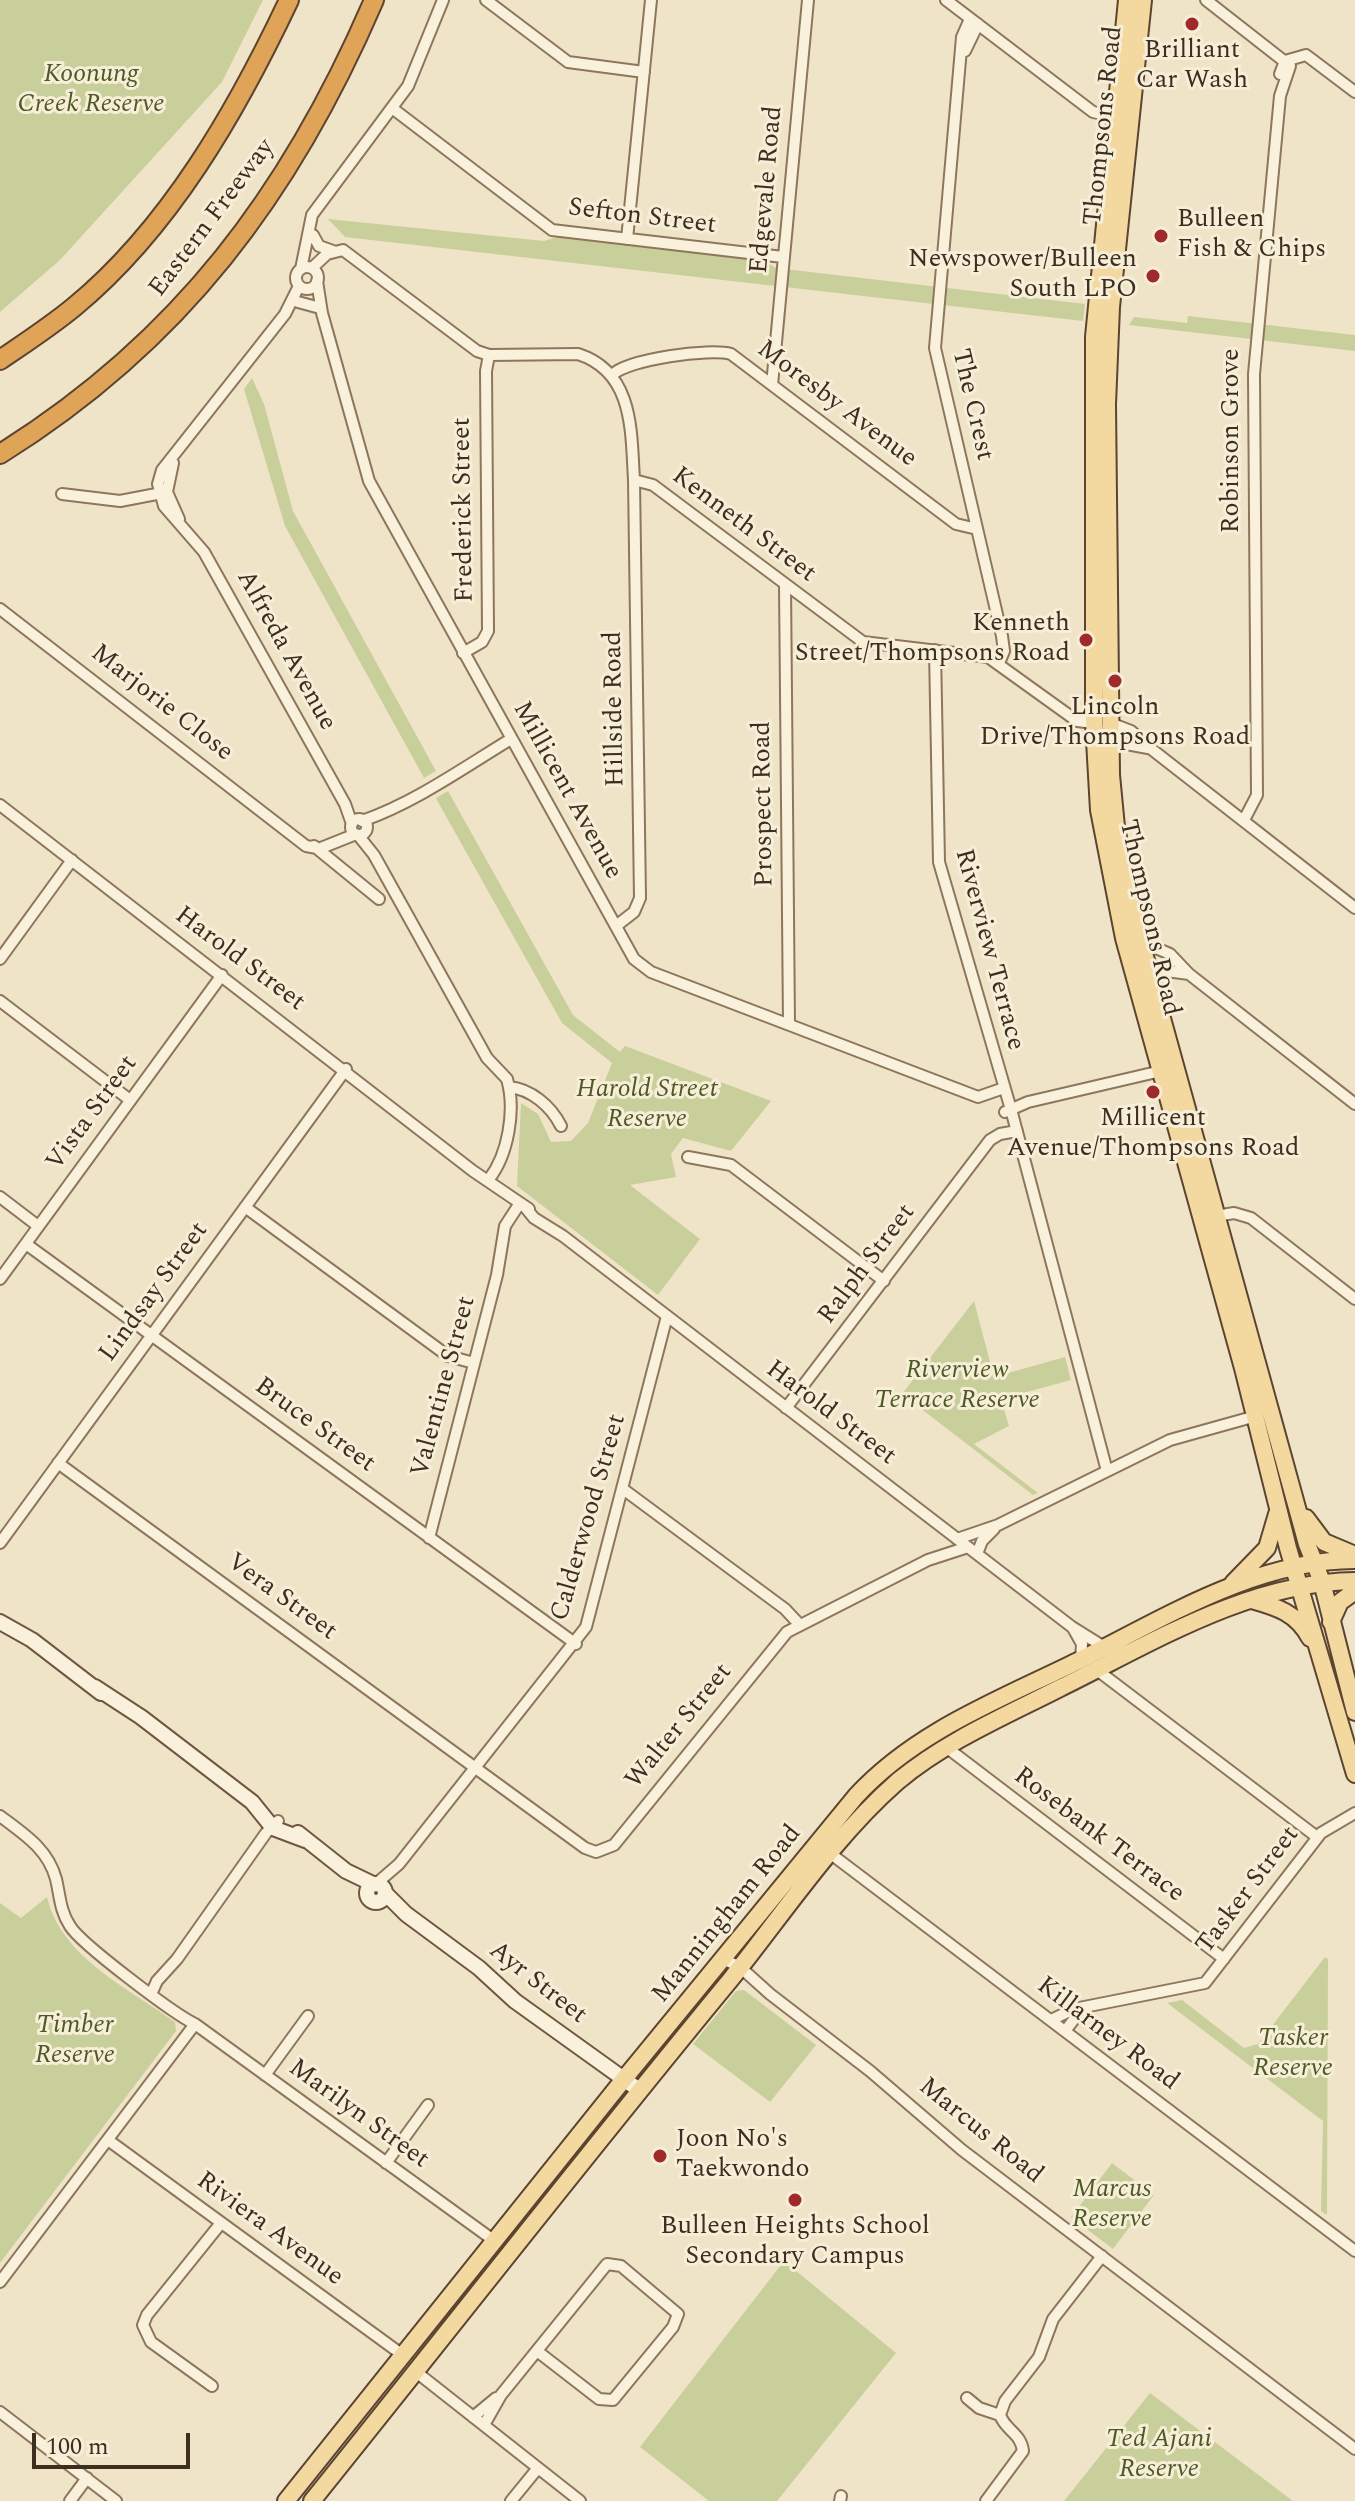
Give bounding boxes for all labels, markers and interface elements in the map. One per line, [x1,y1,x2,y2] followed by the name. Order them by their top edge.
[1183,15,1201,33] marker: Brilliant Car Wash
[1079,25,1131,227] street label: Thompsons Road
[1136,36,1248,98] place label: Brilliant Car Wash
[17,60,165,122] park label: Koonung Creek Reserve
[745,105,791,275] street label: Edgevale Road
[143,134,283,304] street label: Eastern Freeway
[566,193,718,243] street label: Sefton Street
[1177,205,1326,266] place label: Bulleen Fish & Chips
[1152,227,1170,245] marker: Bulleen Fish & Chips
[908,245,1137,306] place label: Newspower/Bulleen South LPO
[1144,267,1162,285] marker: Newspower/Bulleen South LPO
[750,335,922,475] street label: Moresby Avenue
[943,346,999,464] street label: The Crest
[1217,348,1249,534] street label: Robinson Grove
[448,417,482,603] street label: Frederick Street
[665,462,821,590] street label: Kenneth Street
[228,565,342,737] street label: Alfreda Avenue
[795,609,1070,670] place label: Kenneth Street/Thompsons Road
[599,631,633,787] street label: Hillside Road
[1077,631,1095,649] marker: Kenneth Street/Thompsons Road
[84,639,238,769] street label: Marjorie Close
[1106,672,1124,690] marker: Lincoln Drive/Thompsons Road
[980,693,1250,754] place label: Lincoln Drive/Thompsons Road
[504,697,628,885] street label: Millicent Avenue
[748,721,782,887] street label: Prospect Road
[1110,817,1186,1019] street label: Thompsons Road
[946,846,1030,1054] street label: Riverview Terrace
[168,901,310,1019] street label: Harold Street
[41,1050,145,1178] street label: Vista Street
[576,1075,718,1136] park label: Harold Street Reserve
[1144,1083,1162,1101] marker: Millicent Avenue/Thompsons Road
[1007,1104,1299,1166] place label: Millicent Avenue/Thompsons Road
[813,1199,923,1331] street label: Ralph Street
[94,1217,216,1369] street label: Lindsay Street
[406,1293,484,1481] street label: Valentine Street
[759,1355,901,1473] street label: Harold Street
[874,1356,1040,1418] park label: Riverview Terrace Reserve
[247,1372,381,1480] street label: Bruce Street
[546,1411,634,1625] street label: Calderwood Street
[220,1548,342,1648] street label: Vera Street
[620,1658,740,1796] street label: Walter Street
[1006,1762,1190,1910] street label: Rosebank Terrace
[647,1820,809,2010] street label: Manningham Road
[1191,1821,1307,1961] street label: Tasker Street
[482,1936,592,2032] street label: Ayr Street
[1030,1971,1184,2099] street label: Killarney Road
[35,2011,115,2072] park label: Timber Reserve
[1253,2024,1333,2086] park label: Tasker Reserve
[282,2054,434,2176] street label: Marilyn Street
[911,2072,1049,2192] street label: Marcus Road
[676,2125,810,2186] place label: Joon No's Taekwondo
[651,2147,669,2165] marker: Joon No's Taekwondo
[189,2166,349,2294] street label: Riviera Avenue
[1072,2175,1152,2236] park label: Marcus Reserve
[786,2191,804,2209] marker: Bulleen Heights School Secondary Campus
[660,2212,930,2274] place label: Bulleen Heights School Secondary Campus
[36,2417,194,2467] scale bar
[1106,2425,1212,2486] park label: Ted Ajani Reserve
[46,2429,109,2465] text: 100 m

